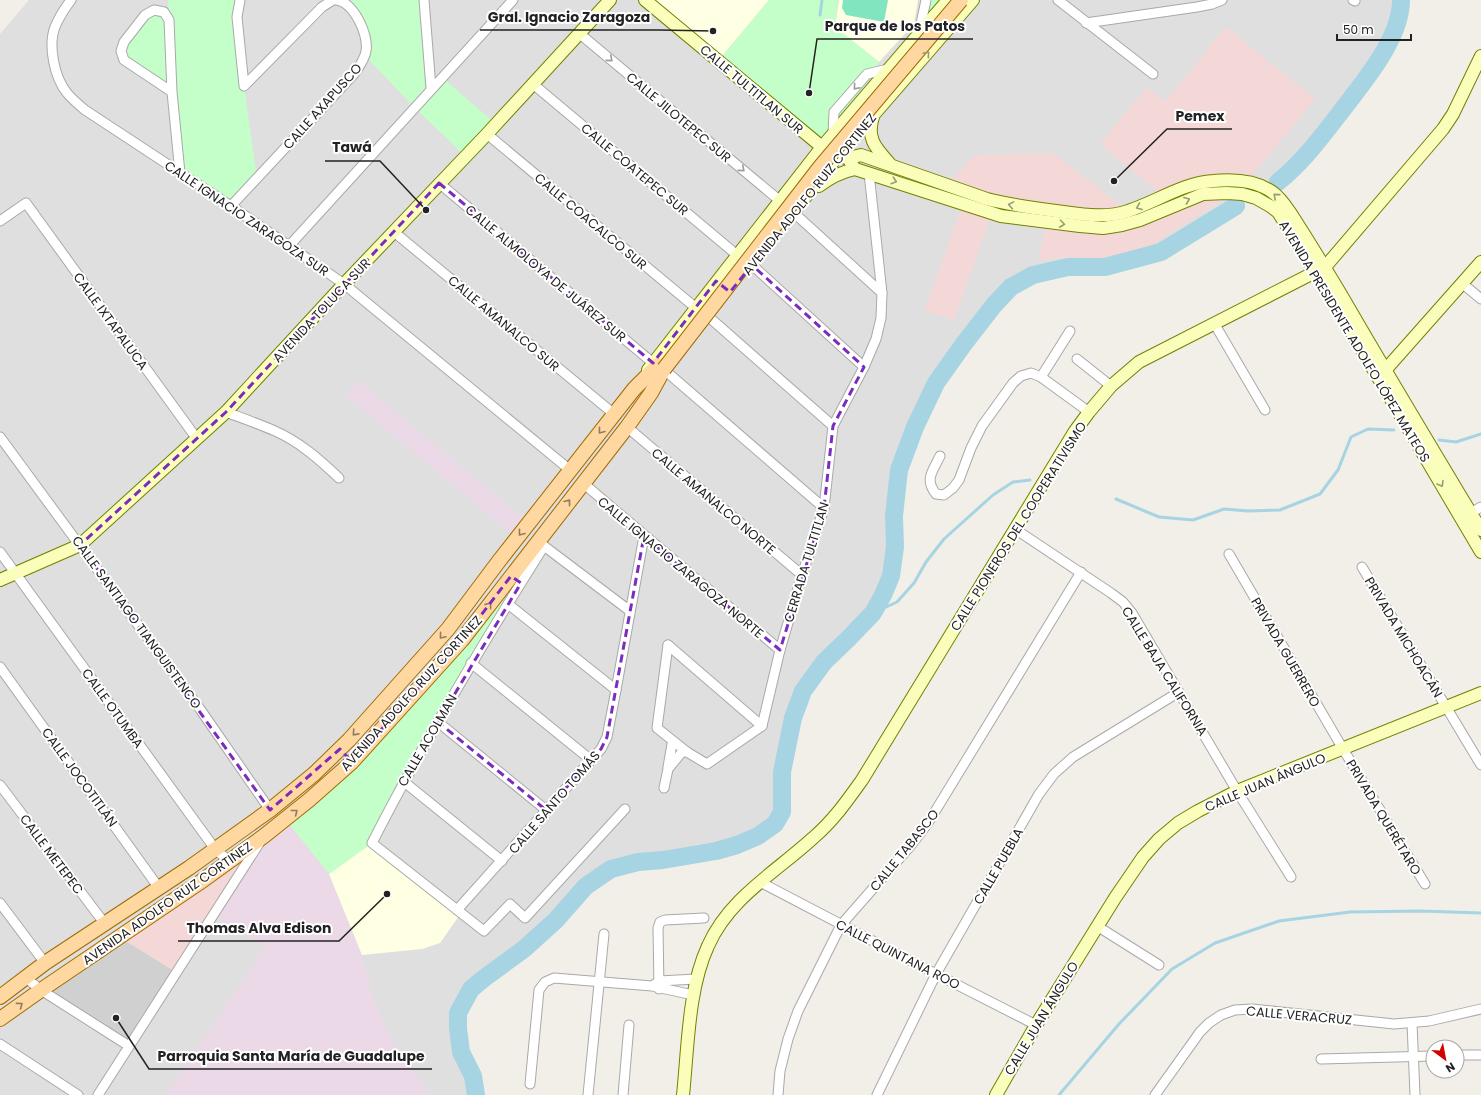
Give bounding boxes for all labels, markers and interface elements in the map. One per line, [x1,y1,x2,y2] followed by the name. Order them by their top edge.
[480,4,659,30] callout: Gral. Ignacio Zaragoza
[488,7,650,27] text: Gral. Ignacio Zaragoza
[817,13,973,39] callout: Parque de los Patos
[825,16,965,36] text: Parque de los Patos
[1337,16,1411,42] scale bar
[1343,21,1374,38] text: 50 m
[696,40,808,139] street label: CALLE TULTITLAN SUR
[922,51,930,59] one-way arrow
[605,54,612,61] one-way arrow
[279,59,366,154] street label: CALLE AXAPUSCO
[622,68,735,167] street label: CALLE JILOTEPEC SUR
[853,83,860,90] one-way arrow
[1167,103,1232,129] callout: Pemex
[1175,106,1225,126] text: Pemex
[738,109,881,279] street label: AVENIDA ADOLFO RUIZ CORTINEZ
[577,119,693,220] street label: CALLE COATEPEC SUR
[325,135,380,161] callout: Tawá
[332,137,372,157] text: Tawá
[161,156,333,281] street label: CALLE IGNACIO ZARAGOZA SUR
[737,164,744,171] one-way arrow
[530,169,651,274] street label: CALLE COACALCO SUR
[890,176,897,185] one-way arrow
[1273,193,1280,200] one-way arrow
[1183,197,1191,205] one-way arrow
[461,200,630,347] street label: CALLE ALMOLOYA DE JUÁREZ SUR
[1008,201,1014,209] one-way arrow
[1135,202,1143,210] one-way arrow
[1275,217,1435,466] street label: AVENIDA PRESIDENTE ADOLFO LÓPEZ MATEOS
[1059,219,1065,228] one-way arrow
[268,254,375,367] street label: AVENIDA TOLUCA SUR
[69,268,153,374] street label: CALLE IXTAPALUCA
[444,271,564,376] street label: CALLE AMANALCO SUR
[946,418,1091,635] street label: CALLE PIONEROS DEL COOPERATIVISMO
[599,426,606,433] one-way arrow
[647,444,780,559] street label: CALLE AMANALCO NORTE
[1436,480,1443,487] one-way arrow
[594,492,768,643] street label: CALLE IGNACIO ZARAGOZA NORTE
[563,500,570,507] one-way arrow
[779,500,834,625] street label: CERRADA TULTITLAN
[519,529,526,536] one-way arrow
[67,532,206,713] street label: CALLE SANTIAGO TIANGUISTENCO
[1360,573,1447,701] street label: PRIVADA MICHOACÁN
[1246,594,1325,711] street label: PRIVADA GUERRERO
[484,603,491,610] one-way arrow
[1117,603,1212,740] street label: CALLE BAJA CALIFORNIA
[336,611,487,775] street label: AVENIDA ADOLFO RUIZ CORTINEZ
[439,632,446,639] one-way arrow
[77,665,148,752] street label: CALLE OTUMBA
[393,691,462,790] street label: CALLE ACOLMAN
[37,724,122,831] street label: CALLE JOCOTITLÁN
[353,728,360,736] one-way arrow
[504,747,605,858] street label: CALLE SANTO TOMÁS
[1202,748,1329,817] street label: CALLE JUAN ÁNGULO
[1341,756,1426,879] street label: PRIVADA QUERÉTARO
[865,805,943,895] street label: CALLE TABASCO
[290,809,297,816] one-way arrow
[15,810,88,898] street label: CALLE METEPEC
[969,824,1028,908] street label: CALLE PUEBLA
[78,837,256,970] street label: AVENIDA ADOLFO RUIZ CORTINEZ
[178,915,339,941] callout: Thomas Alva Edison
[832,915,963,994] street label: CALLE QUINTANA ROO
[187,918,331,938] text: Thomas Alva Edison
[1000,958,1083,1079] street label: CALLE JUAN ÁNGULO
[1245,1001,1353,1030] street label: CALLE VERACRUZ
[16,1002,23,1009] one-way arrow
[1425,1039,1465,1079] north arrow
[149,1043,432,1069] callout: Parroquia Santa María de Guadalupe
[157,1046,425,1066] text: Parroquia Santa María de Guadalupe
[1443,1059,1458,1076] text: N

